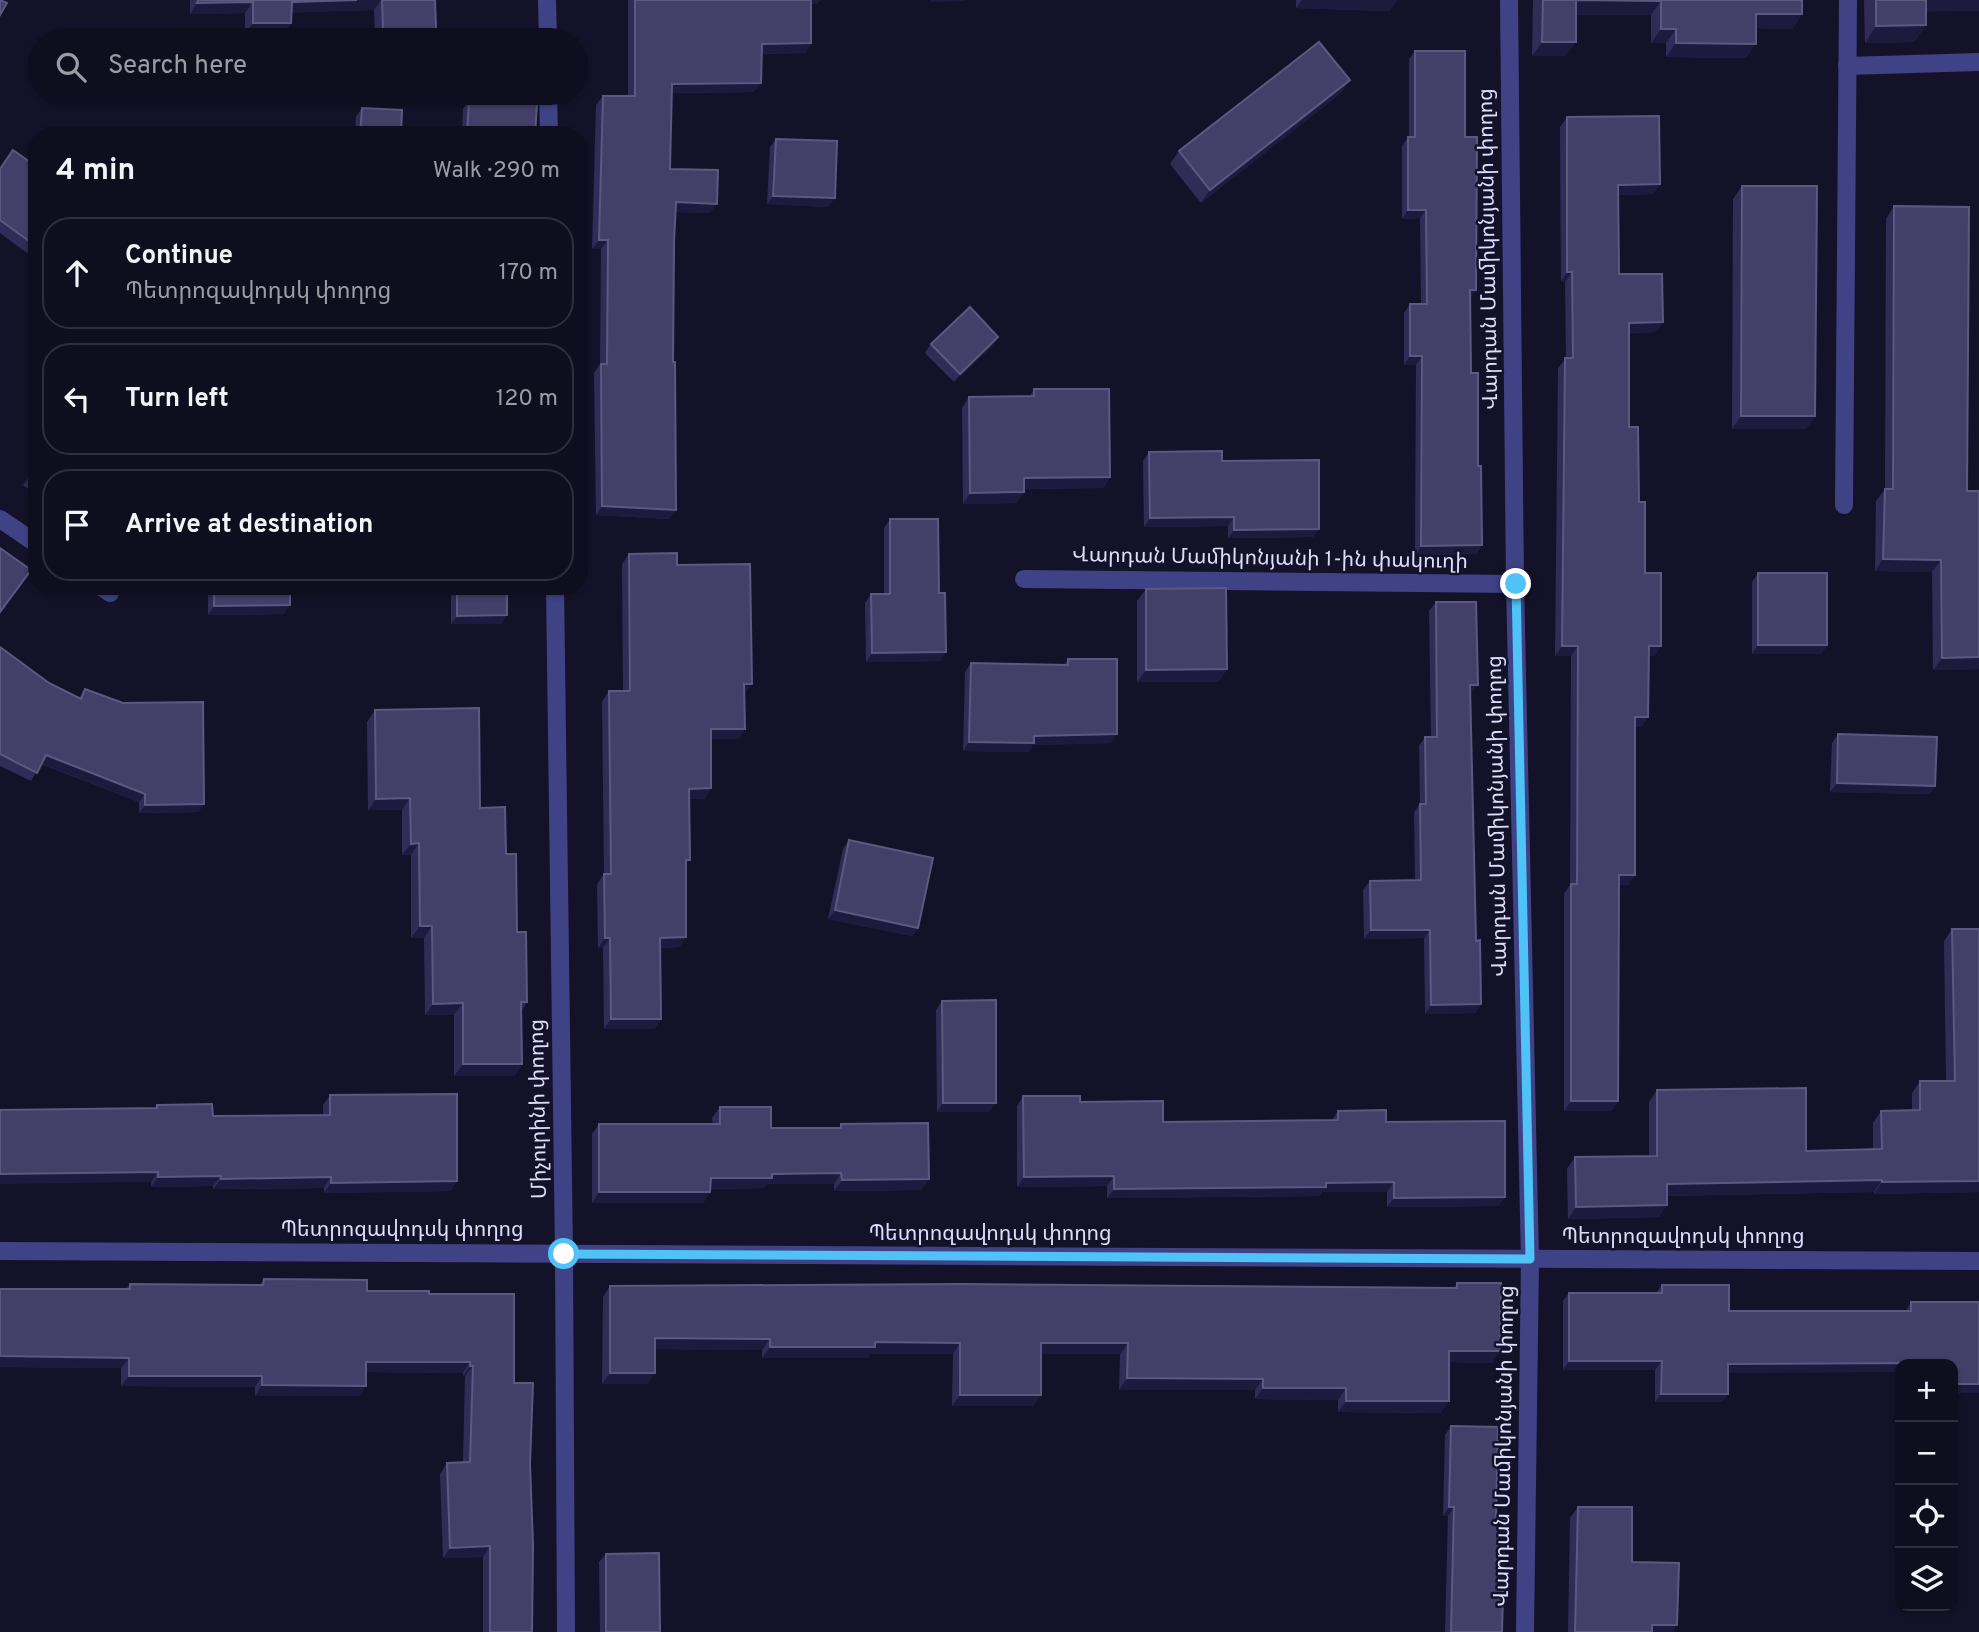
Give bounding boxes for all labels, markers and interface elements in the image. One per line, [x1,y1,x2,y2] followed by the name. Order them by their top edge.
[28,28,588,105] search box
[52,48,90,86] icon: search
[108,50,247,83] text: Search here
[1473,88,1505,410] street label: Վարդան Մամիկոնյանի փողոց
[56,153,135,190] text: 4 min
[433,157,560,186] text: Walk · 290 m
[125,240,233,273] text: Continue
[58,254,96,292] icon: ahead
[499,259,558,288] text: 170 m
[125,278,391,307] text: Պետրոզավոդսկ փողոց
[58,380,96,418] icon: left
[125,383,229,416] text: Turn left
[496,385,558,414] text: 120 m
[58,506,96,544] icon: arrive
[125,509,373,542] text: Arrive at destination
[1072,542,1468,576] street label: Վարդան Մամիկոնյանի 1-ին փակուղի
[1500,568,1531,599] route end
[1482,655,1514,977] street label: Վարդան Մամիկոնյանի փողոց
[524,1019,554,1199] street label: Միչուրինի փողոց
[280,1217,524,1244] street label: Պետրոզավոդսկ փողոց
[868,1221,1112,1248] street label: Պետրոզավոդսկ փողոց
[1561,1224,1805,1251] street label: Պետրոզավոդսկ փողոց
[548,1238,579,1269] route start
[1489,1285,1521,1607] street label: Վարդան Մամիկոնյանի փողոց
[1895,1359,1958,1611] map controls
[1895,1359,1958,1422] button: +
[1895,1422,1958,1485] button: −
[1895,1485,1958,1548] button: locate
[1895,1548,1958,1611] button: layers

